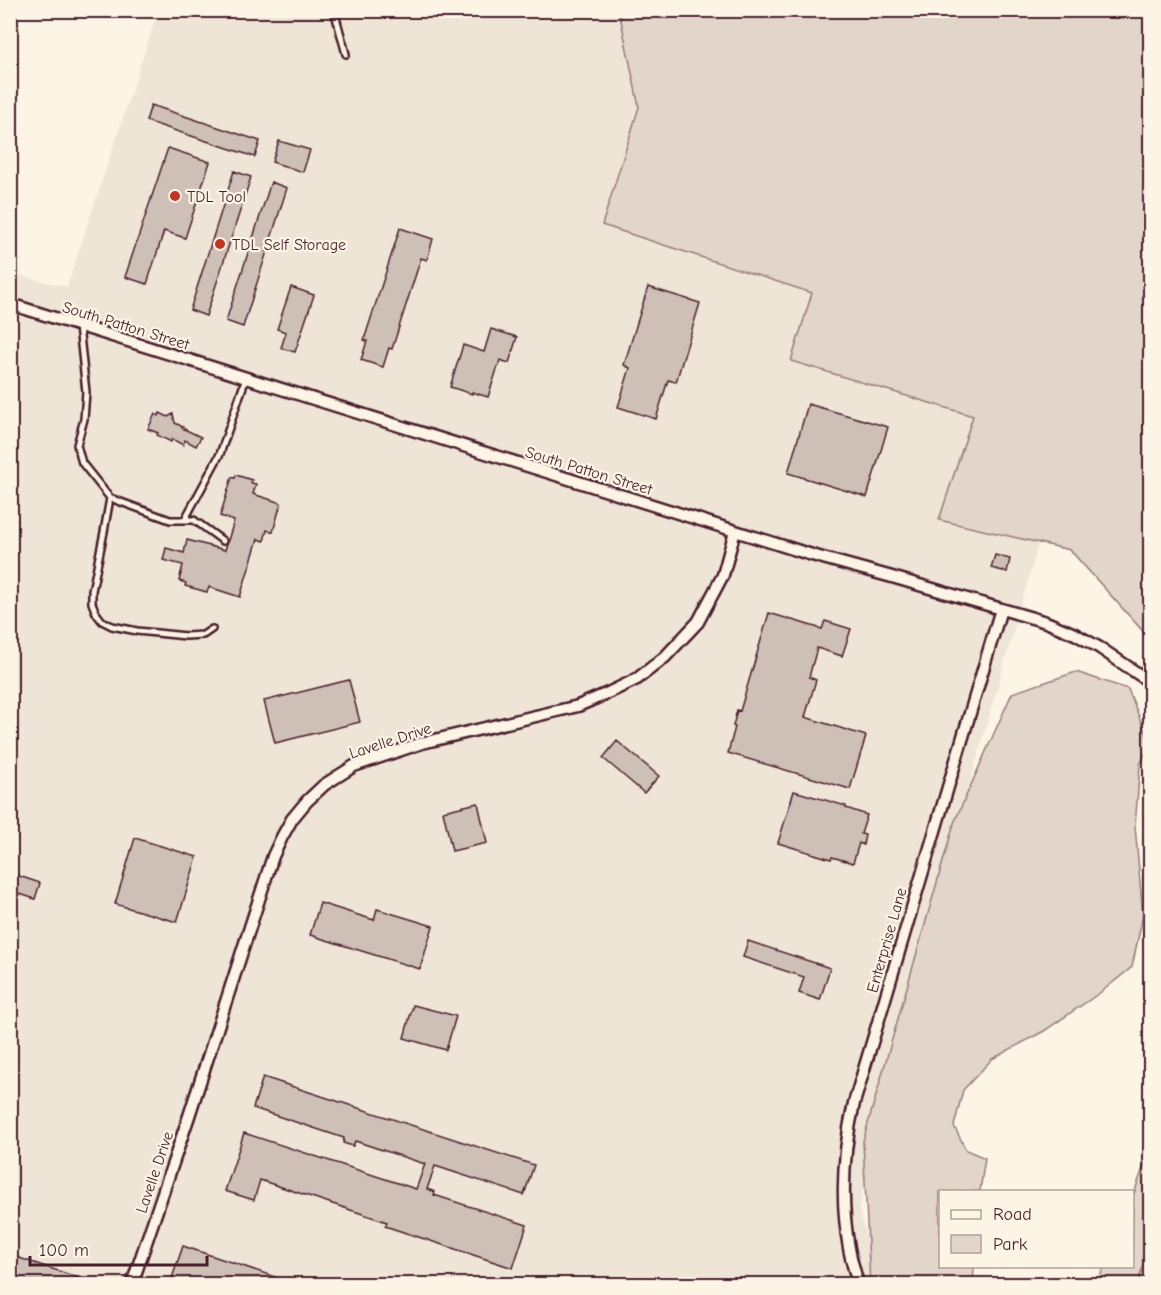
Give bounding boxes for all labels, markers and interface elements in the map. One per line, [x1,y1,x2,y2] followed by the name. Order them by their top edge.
[187,188,246,206] place label: TDL Tool
[168,189,182,203] marker: TDL Tool
[232,236,346,254] place label: TDL Self Storage
[213,237,227,251] marker: TDL Self Storage
[60,298,192,354] street label: South Patton Street
[523,443,655,499] street label: South Patton Street
[347,719,434,763] street label: Lavelle Drive
[863,886,911,995] street label: Enterprise Lane
[133,1129,177,1216] street label: Lavelle Drive
[939,1190,1134,1268] legend
[993,1204,1032,1225] text: Road
[30,1229,207,1267] scale bar
[993,1234,1028,1255] text: Park
[39,1240,89,1261] text: 100 m

